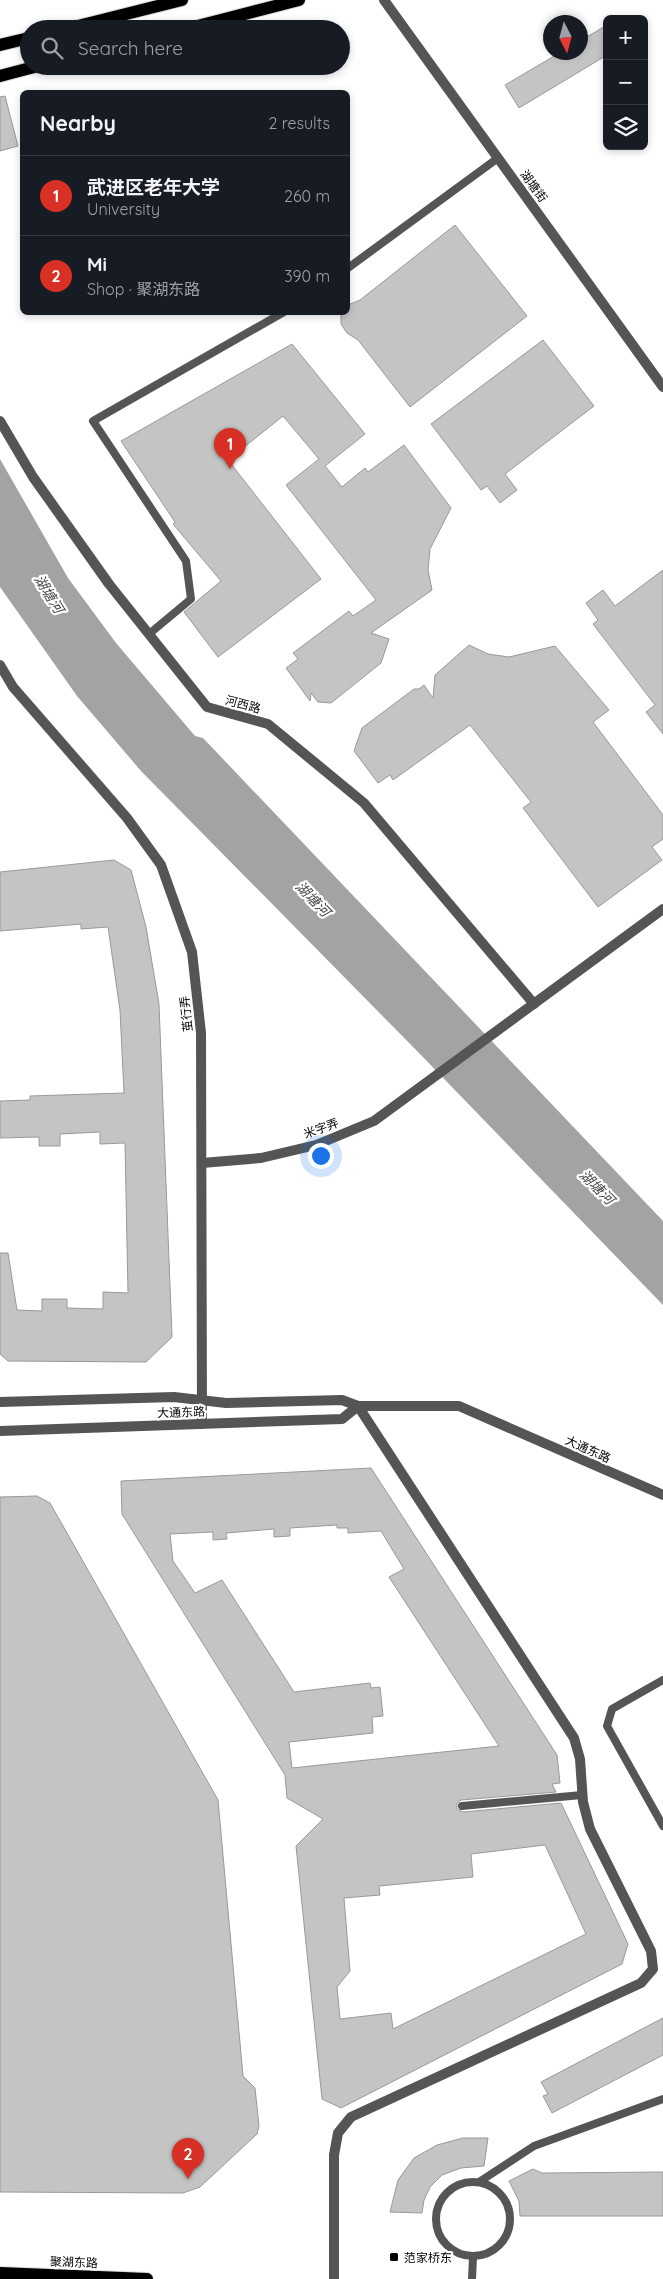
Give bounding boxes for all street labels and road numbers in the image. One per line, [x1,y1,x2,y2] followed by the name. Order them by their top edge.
[517,167,551,205] street label: 湖塘街
[224,692,262,716] street label: 河西路
[177,995,195,1033] street label: 茧行弄
[302,1115,340,1141] street label: 米字弄
[157,1404,205,1420] street label: 大通东路
[563,1432,613,1466] street label: 大通东路
[50,2254,98,2270] street label: 聚湖东路

